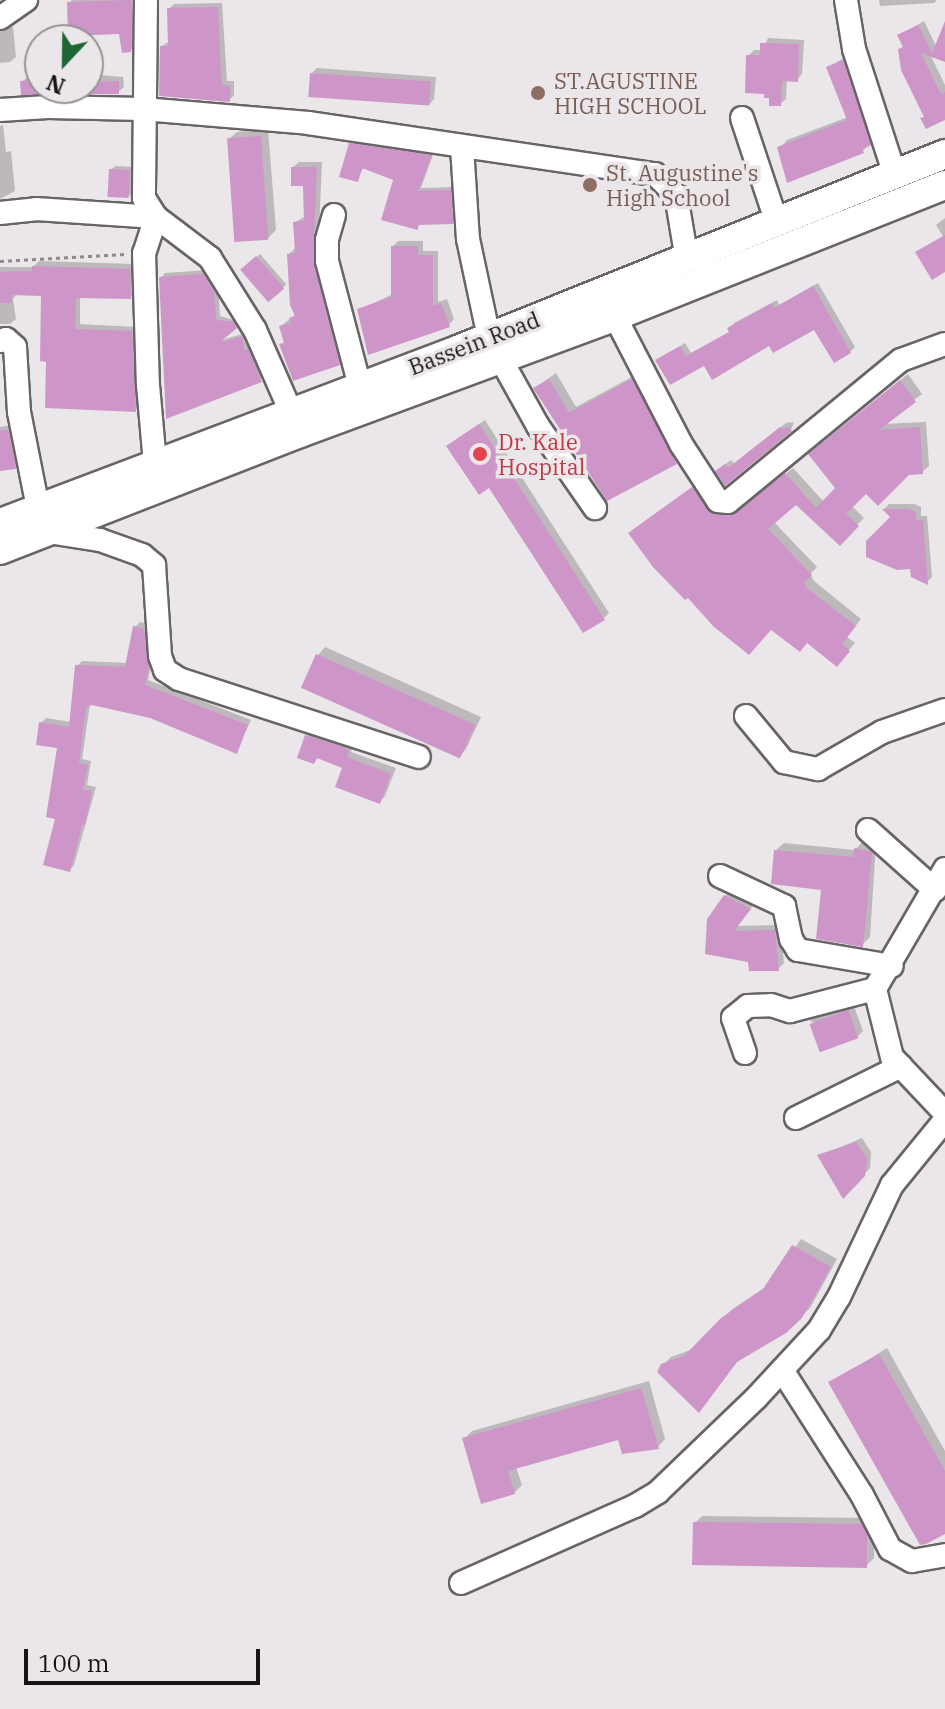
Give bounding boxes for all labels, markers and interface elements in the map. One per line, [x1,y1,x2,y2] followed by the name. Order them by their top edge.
[24,24,104,104] north arrow
[554,67,707,118] place label: ST.AGUSTINE HIGH SCHOOL
[42,68,69,102] text: N
[529,84,547,102] marker: ST.AGUSTINE HIGH SCHOOL
[606,159,759,210] place label: St. Augustine's High School
[581,176,599,194] marker: St. Augustine's High School
[405,306,543,380] street label: Bassein Road
[498,428,585,480] place label: Dr. Kale Hospital
[469,443,491,465] marker: Dr. Kale Hospital
[28,1633,264,1683] scale bar
[38,1647,110,1679] text: 100 m

